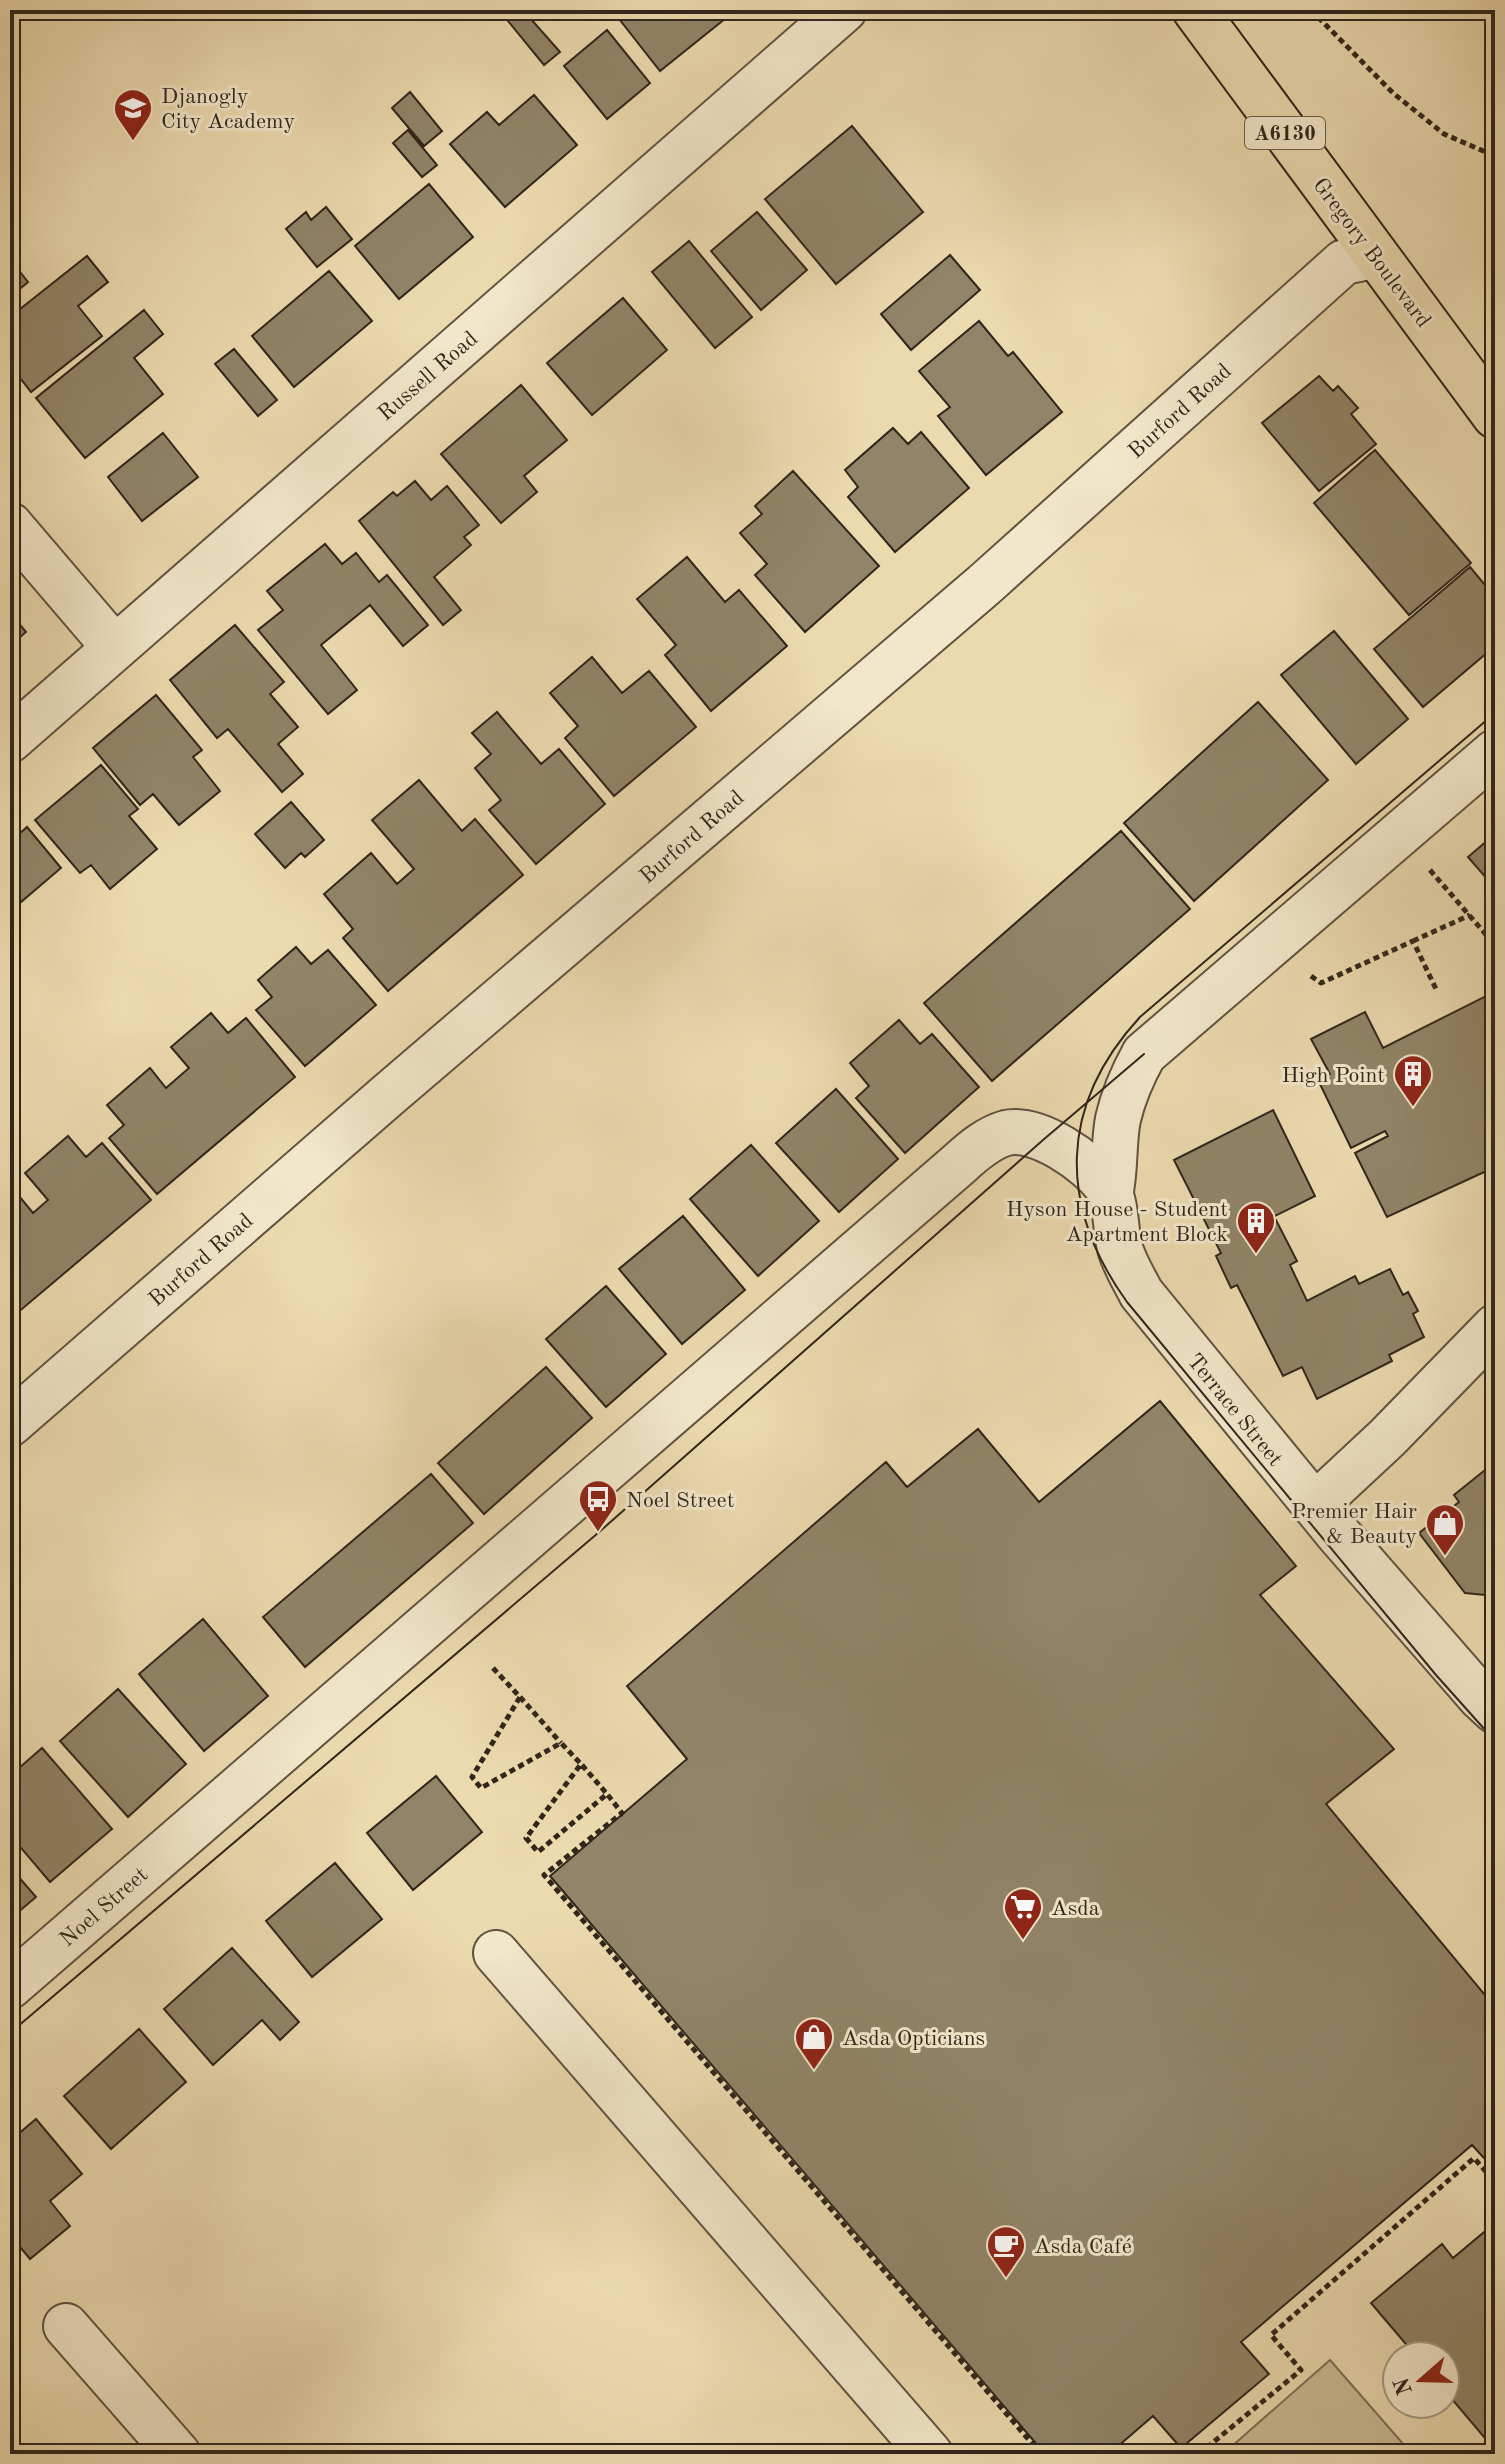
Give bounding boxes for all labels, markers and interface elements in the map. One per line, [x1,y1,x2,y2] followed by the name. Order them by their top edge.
[161,86,296,133] place label: Djanogly City Academy
[112,87,154,142] school or university icon: Djanogly City Academy
[1245,117,1325,149] road number: A6130
[1308,174,1435,332] street label: Gregory Boulevard
[374,328,482,425] street label: Russell Road
[1125,360,1236,463] street label: Burford Road
[636,787,749,888] street label: Burford Road
[1392,1053,1434,1108] building icon: High Point
[1281,1065,1385,1087] place label: High Point
[1006,1199,1228,1246] place label: Hyson House - Student Apartment Block
[1235,1200,1277,1255] building icon: Hyson House - Student Apartment Block
[145,1210,258,1311] street label: Burford Road
[1183,1350,1286,1471] street label: Terrace Street
[577,1478,619,1533] bus stop icon: Noel Street
[626,1490,734,1512] place label: Noel Street
[1291,1501,1417,1548] place label: Premier Hair & Beauty
[1424,1502,1466,1557] shop icon: Premier Hair & Beauty
[56,1864,152,1951] street label: Noel Street
[1002,1886,1044,1941] supermarket icon: Asda
[1051,1898,1100,1920] place label: Asda
[793,2016,835,2071] shop icon: Asda Opticians
[842,2028,985,2050] place label: Asda Opticians
[985,2224,1027,2279] cafe icon: Asda Café
[1034,2236,1132,2258] place label: Asda Café
[1381,2340,1461,2420] north arrow
[1391,2374,1417,2398] text: N

